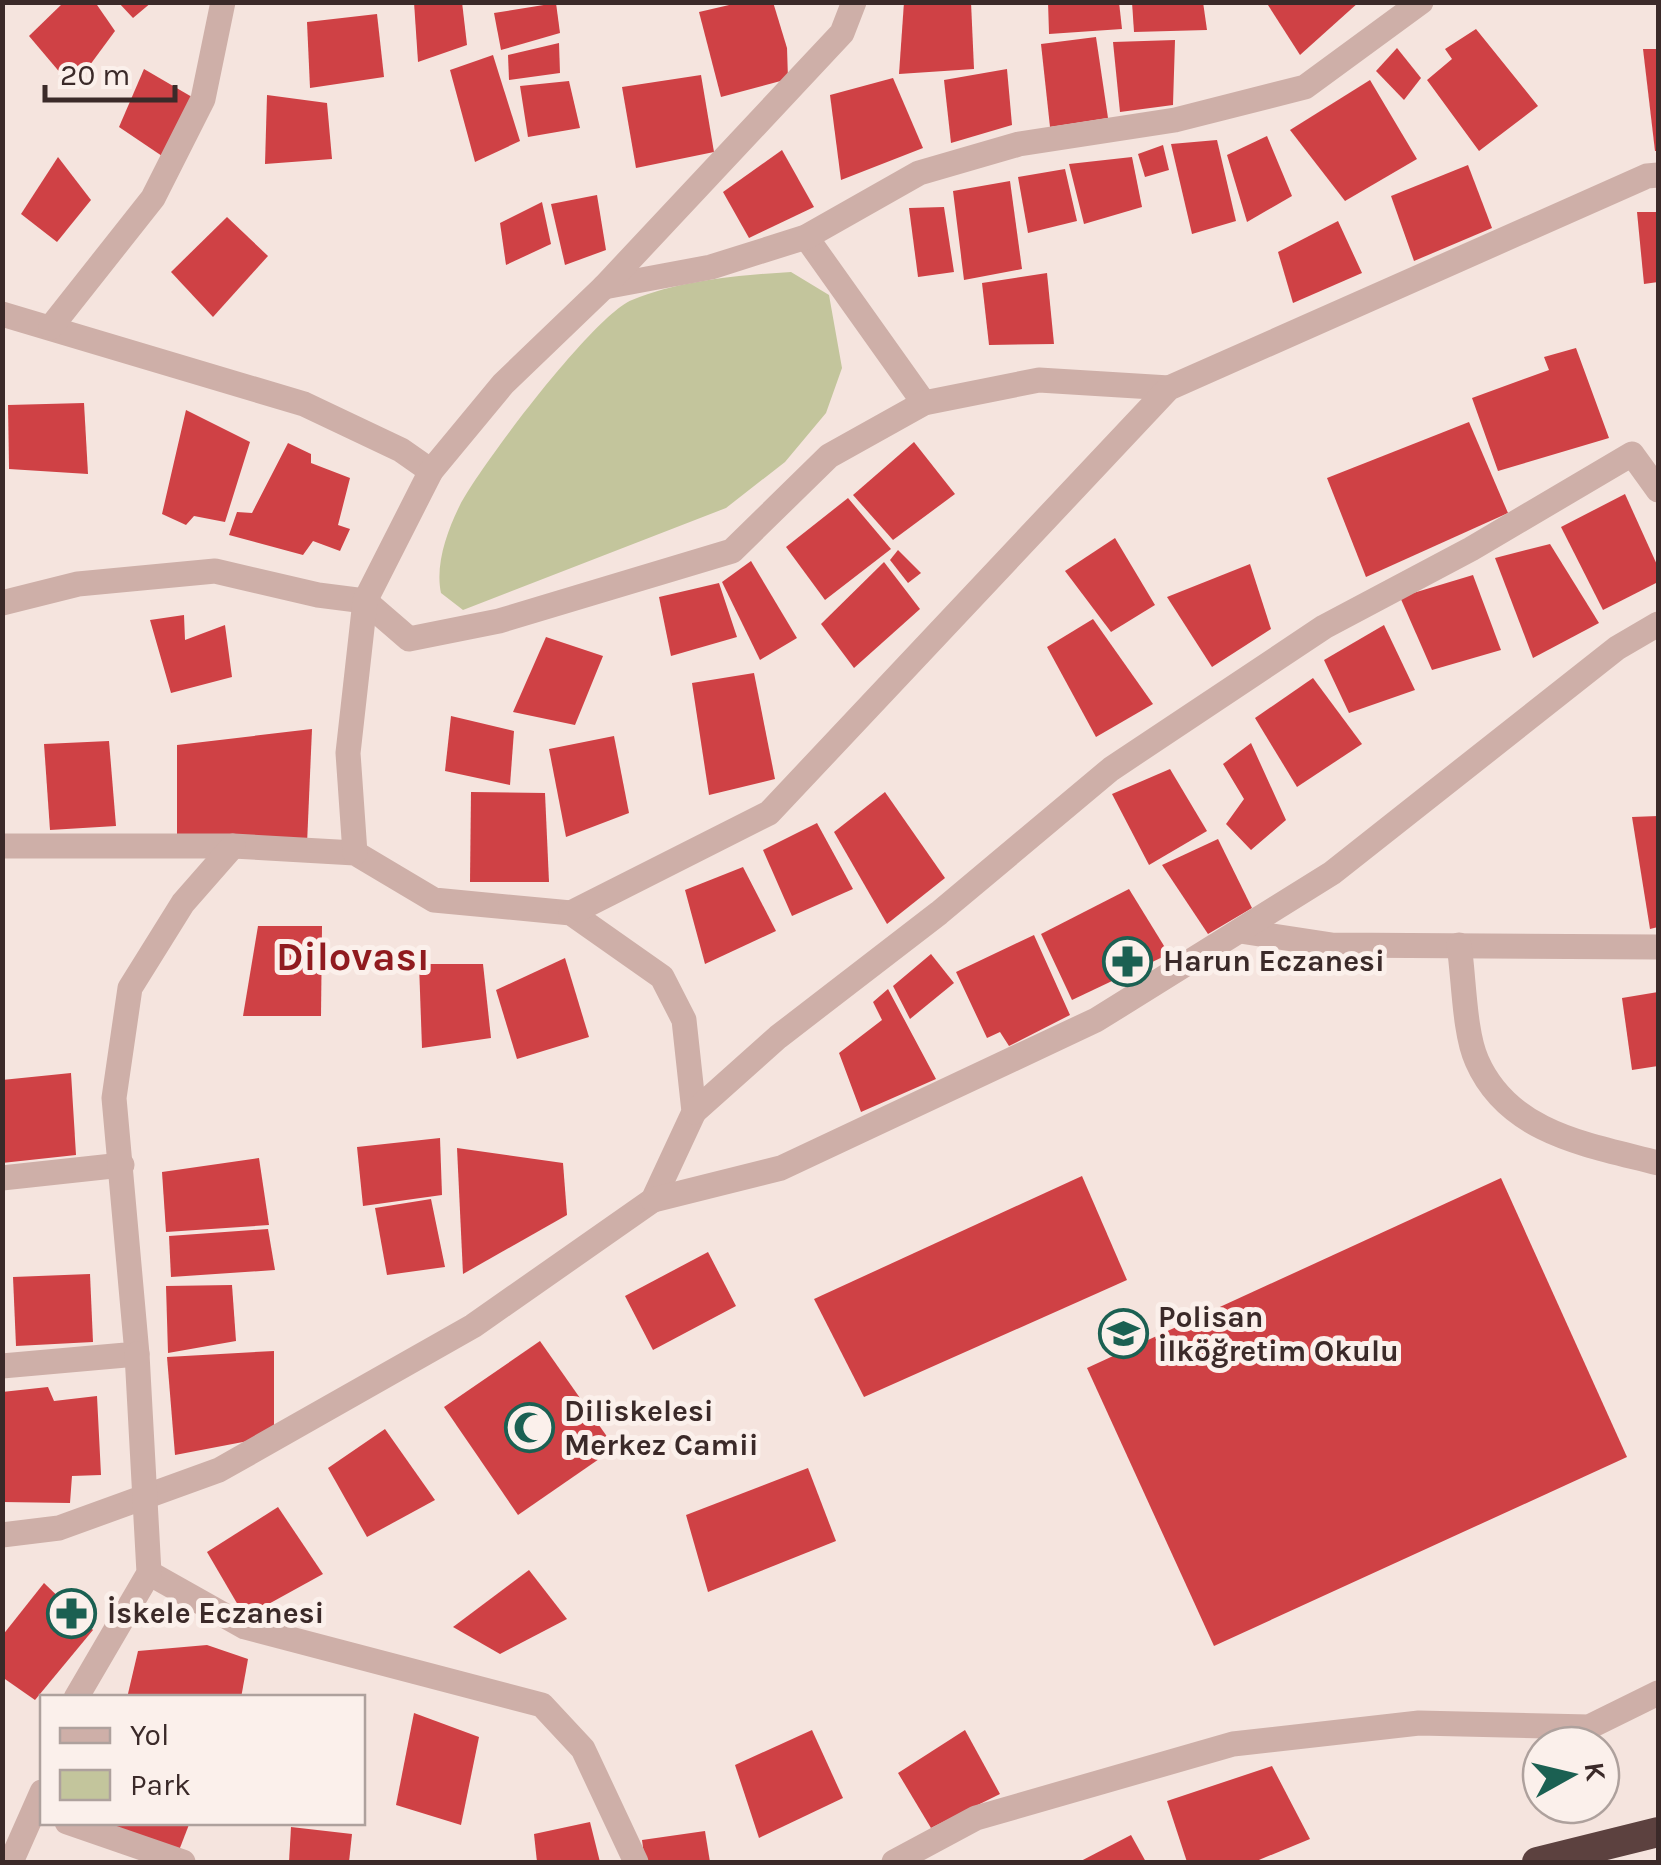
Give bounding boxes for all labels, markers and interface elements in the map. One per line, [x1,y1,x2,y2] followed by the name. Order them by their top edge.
[45,40,175,102] scale bar
[60,57,130,93] text: 20 m
[276,933,430,980] district label: Dilovası
[1102,935,1154,987] pharmacy icon: Harun Eczanesi
[1163,943,1385,979] place label: Harun Eczanesi
[1158,1299,1399,1369] place label: Polisan İlköğretim Okulu
[1097,1308,1149,1360] school or university icon: Polisan İlköğretim Okulu
[564,1393,759,1463] place label: Diliskelesi Merkez Camii
[503,1402,555,1454] mosque icon: Diliskelesi Merkez Camii
[46,1587,98,1639] pharmacy icon: İskele Eczanesi
[107,1595,324,1631] place label: İskele Eczanesi
[40,1695,365,1825] legend
[130,1717,169,1753] text: Yol
[1521,1725,1621,1825] north arrow
[1578,1760,1613,1784] text: K
[130,1767,191,1803] text: Park

